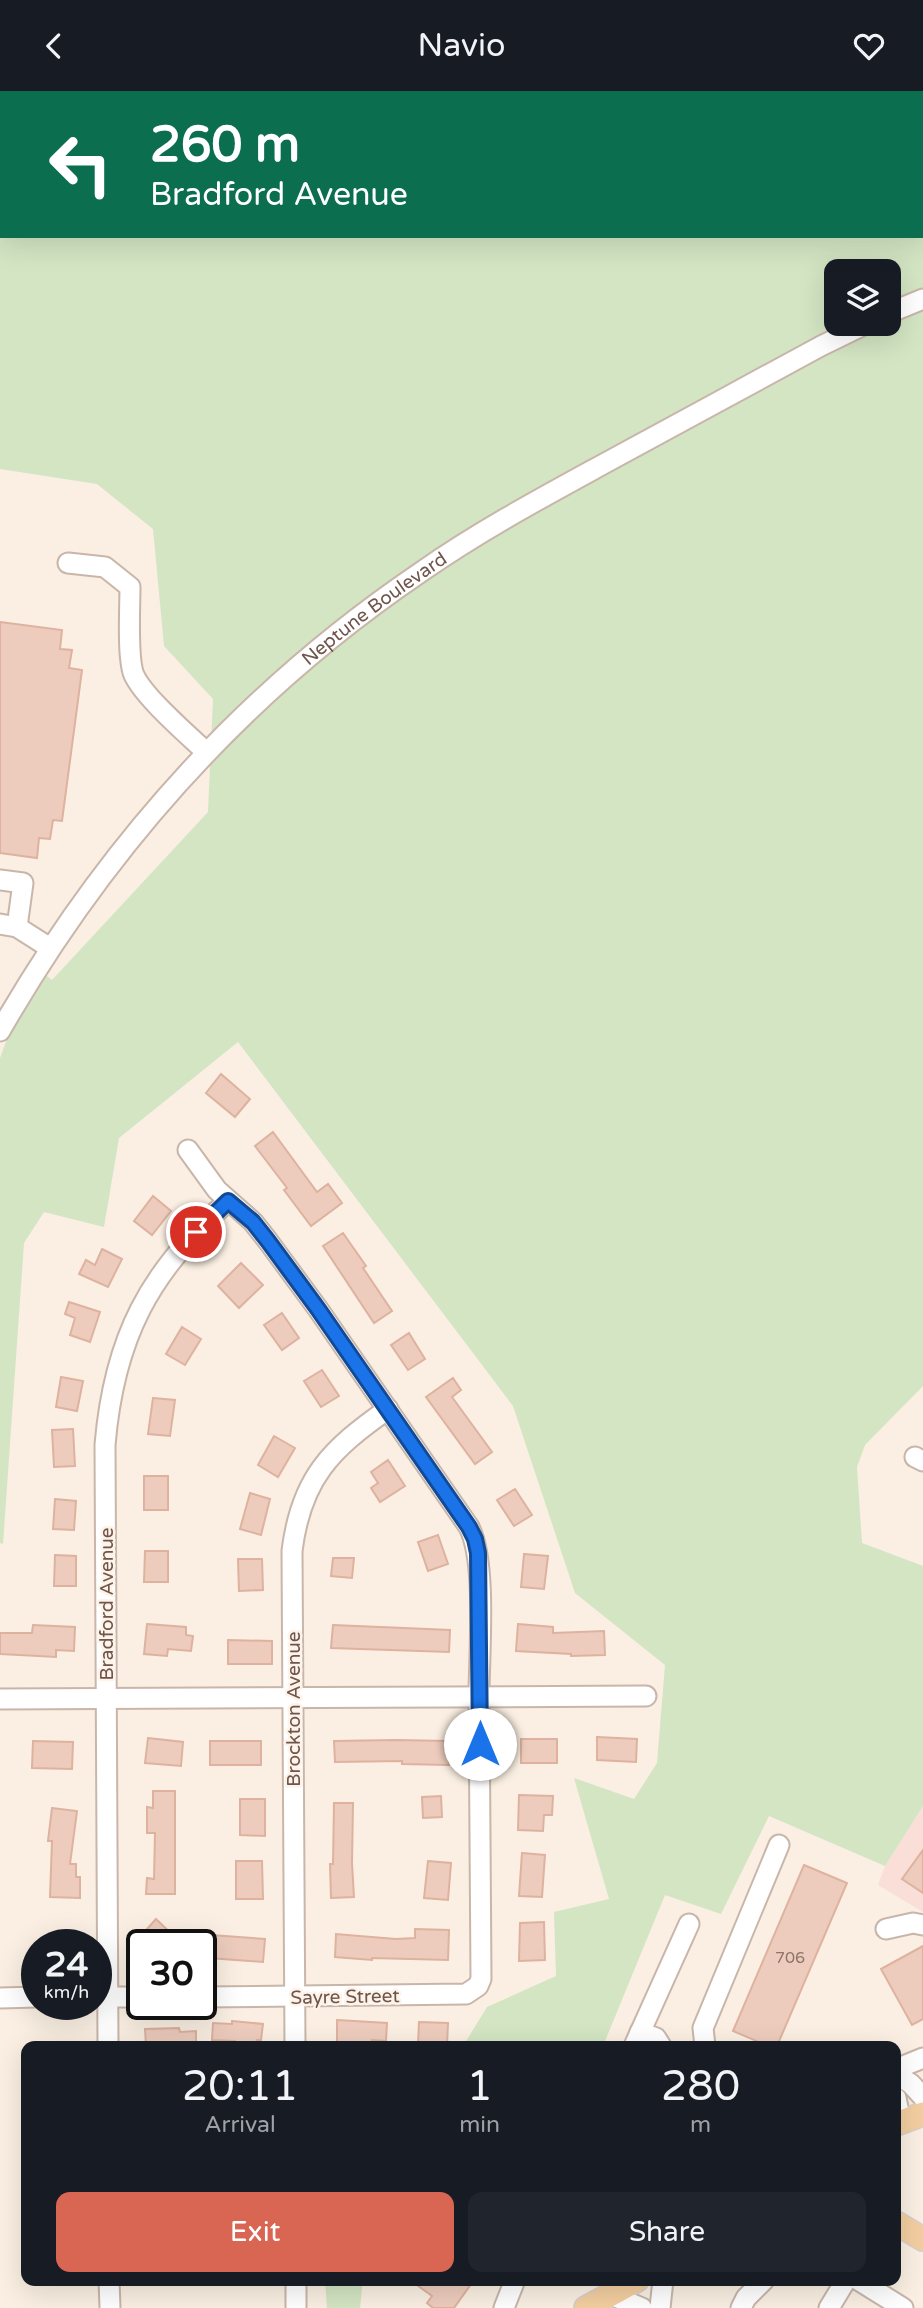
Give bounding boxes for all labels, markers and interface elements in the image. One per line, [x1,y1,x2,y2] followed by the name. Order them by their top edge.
[35,27,73,65] icon: back
[418,27,505,65] text: Navio
[850,27,888,65] icon: heart
[150,116,300,175] text: 260 m
[35,119,126,210] icon: left
[150,176,408,214] text: Bradford Avenue
[824,259,901,336] map controls
[824,259,901,336] button: layers
[298,548,451,670] street label: Neptune Boulevard
[166,1202,226,1262] pin
[177,1213,215,1251] icon: arrive
[96,1527,118,1681] street label: Bradford Avenue
[283,1631,305,1787] street label: Brockton Avenue
[443,1707,517,1781] position arrow
[126,1929,217,2020] speed limit sign: 30
[45,1944,88,1986] text: 24
[775,1948,805,1968] house number: 706
[44,1981,89,2003] text: km/h
[290,1985,400,2009] street label: Sayre Street
[182,2061,298,2112] text: 20:11
[466,2061,493,2112] text: 1
[661,2061,740,2112] text: 280
[205,2111,276,2139] text: Arrival
[459,2111,500,2139] text: min
[690,2111,711,2139] text: m
[56,2192,454,2272] button: Exit
[468,2192,866,2272] button: Share

